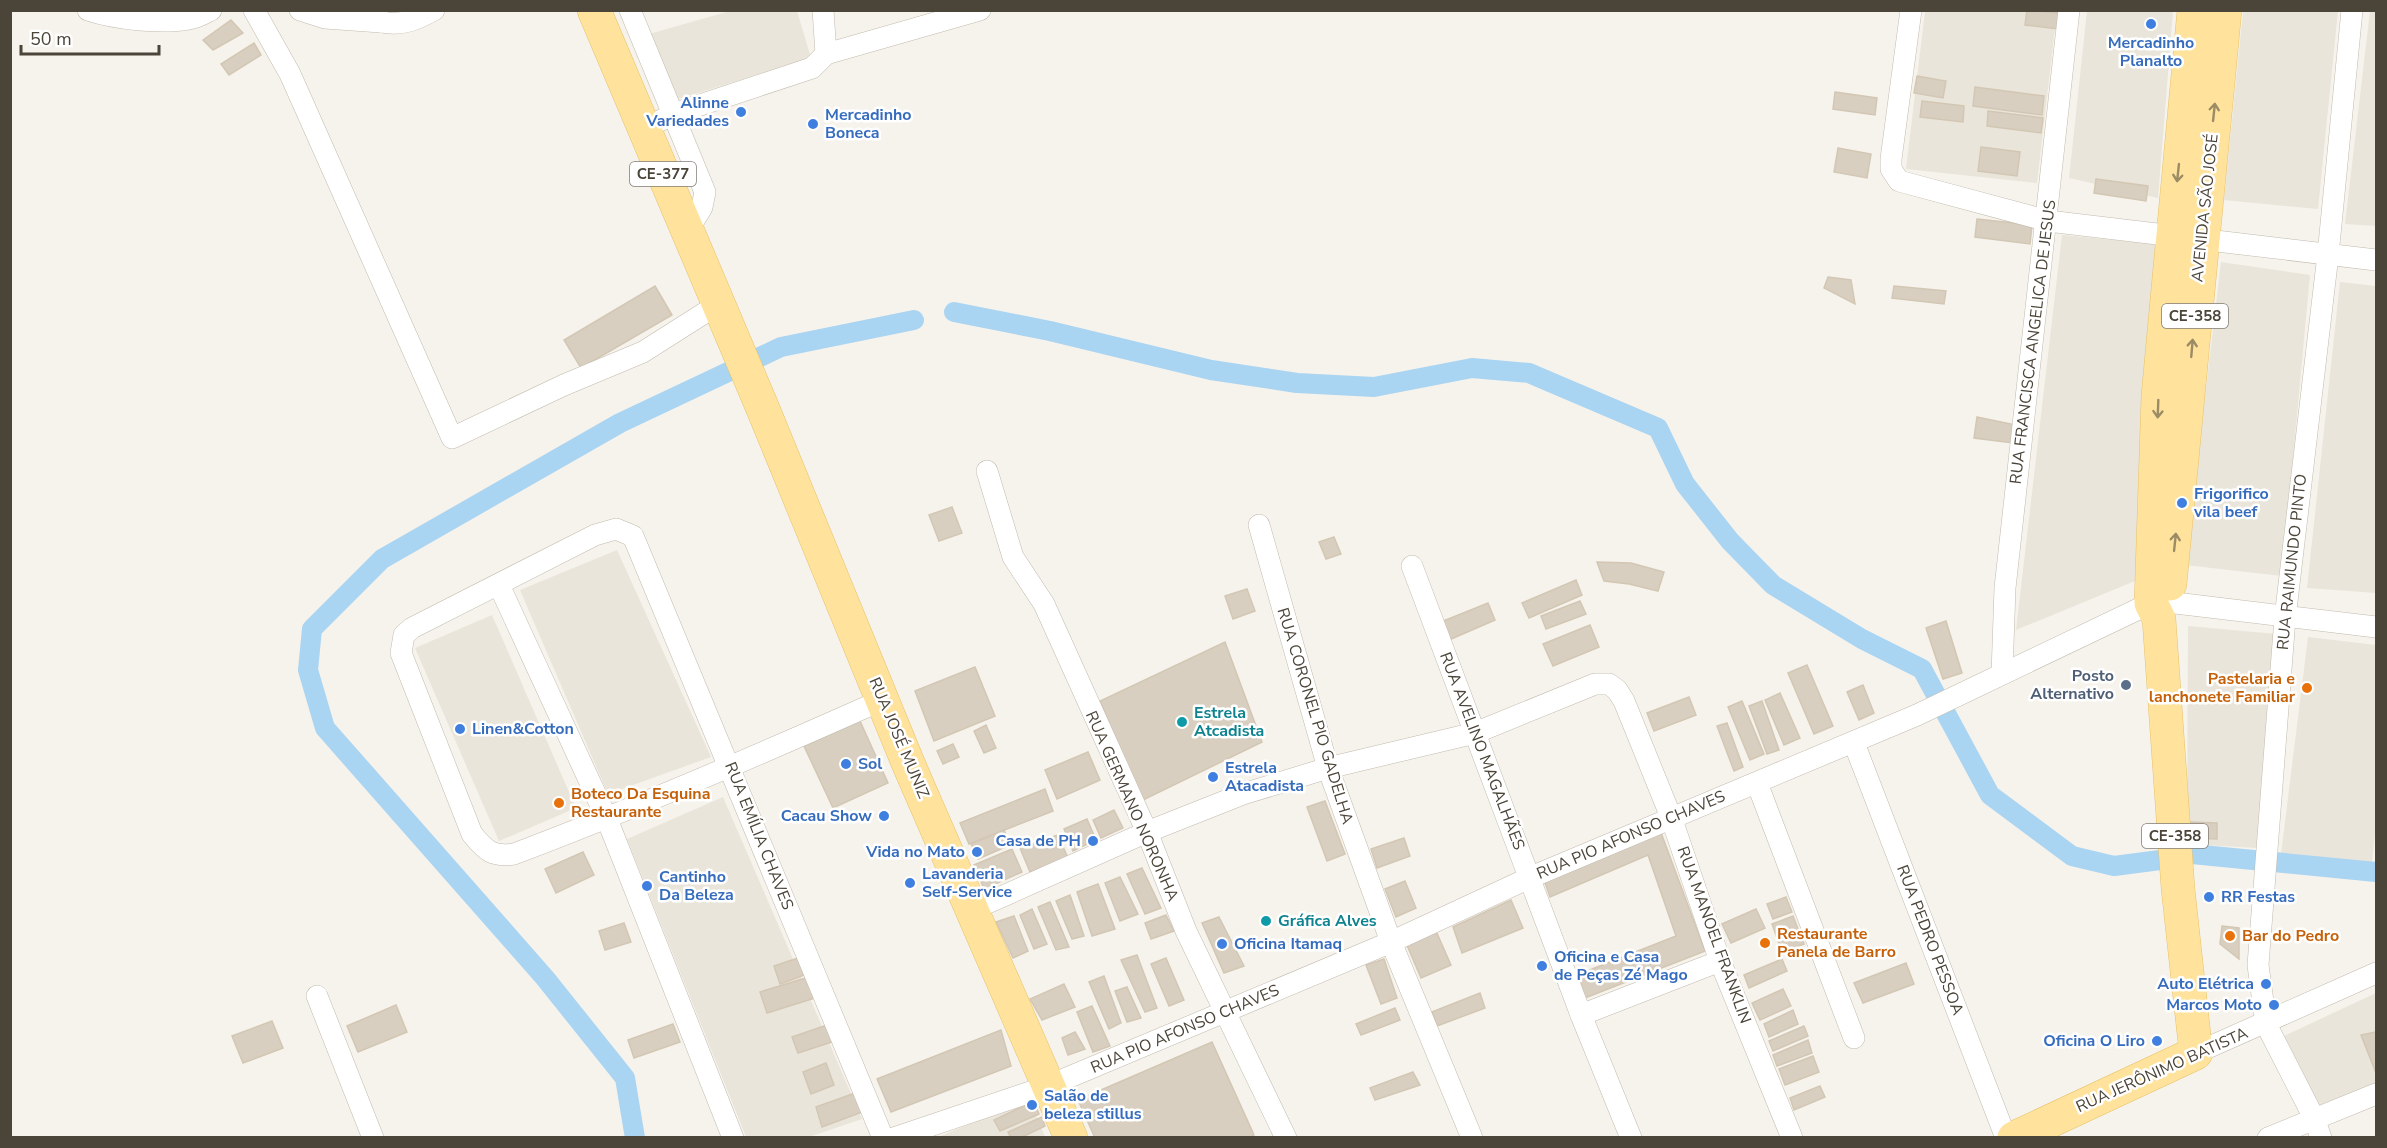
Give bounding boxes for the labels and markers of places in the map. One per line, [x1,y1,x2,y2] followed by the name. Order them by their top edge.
[2144,17,2158,31] marker: Mercadinho Planalto
[2108,32,2194,72] place label: Mercadinho Planalto
[645,92,729,132] place label: Alinne Variedades
[825,104,912,144] place label: Mercadinho Boneca
[734,105,748,119] marker: Alinne Variedades
[806,117,820,131] marker: Mercadinho Boneca
[2193,483,2269,523] place label: Frigorifico vila beef
[2175,496,2189,510] marker: Frigorifico vila beef
[2030,665,2114,705] place label: Posto Alternativo
[2149,668,2296,708] place label: Pastelaria e lanchonete Familiar
[2119,678,2133,692] marker: Posto Alternativo
[2300,681,2314,695] marker: Pastelaria e lanchonete Familiar
[1194,702,1264,742] place label: Estrela Atcadista
[1175,715,1189,729] marker: Estrela Atcadista
[472,718,574,740] place label: Linen&Cotton
[453,722,467,736] marker: Linen&Cotton
[858,753,882,775] place label: Sol
[839,757,853,771] marker: Sol
[1225,757,1304,797] place label: Estrela Atacadista
[1206,770,1220,784] marker: Estrela Atacadista
[571,783,710,823] place label: Boteco Da Esquina Restaurante
[552,796,566,810] marker: Boteco Da Esquina Restaurante
[781,805,872,827] place label: Cacau Show
[877,809,891,823] marker: Cacau Show
[995,830,1081,852] place label: Casa de PH
[1086,834,1100,848] marker: Casa de PH
[865,841,965,863] place label: Vida no Mato
[970,845,984,859] marker: Vida no Mato
[922,863,1012,903] place label: Lavanderia Self-Service
[659,866,734,906] place label: Cantinho Da Beleza
[903,876,917,890] marker: Lavanderia Self-Service
[640,879,654,893] marker: Cantinho Da Beleza
[2221,886,2295,908] place label: RR Festas
[2202,890,2216,904] marker: RR Festas
[1278,910,1377,932] place label: Gráfica Alves
[1259,914,1273,928] marker: Gráfica Alves
[1777,923,1896,963] place label: Restaurante Panela de Barro
[2242,925,2339,947] place label: Bar do Pedro
[2223,929,2237,943] marker: Bar do Pedro
[1234,933,1342,955] place label: Oficina Itamaq
[1758,936,1772,950] marker: Restaurante Panela de Barro
[1215,937,1229,951] marker: Oficina Itamaq
[1554,946,1688,986] place label: Oficina e Casa de Peças Zé Mago
[1535,959,1549,973] marker: Oficina e Casa de Peças Zé Mago
[2157,973,2254,995] place label: Auto Elétrica
[2259,977,2273,991] marker: Auto Elétrica
[2166,994,2262,1016] place label: Marcos Moto
[2267,998,2281,1012] marker: Marcos Moto
[2043,1030,2145,1052] place label: Oficina O Liro
[2150,1034,2164,1048] marker: Oficina O Liro
[1044,1085,1142,1125] place label: Salão de beleza stillus
[1025,1098,1039,1112] marker: Salão de beleza stillus

